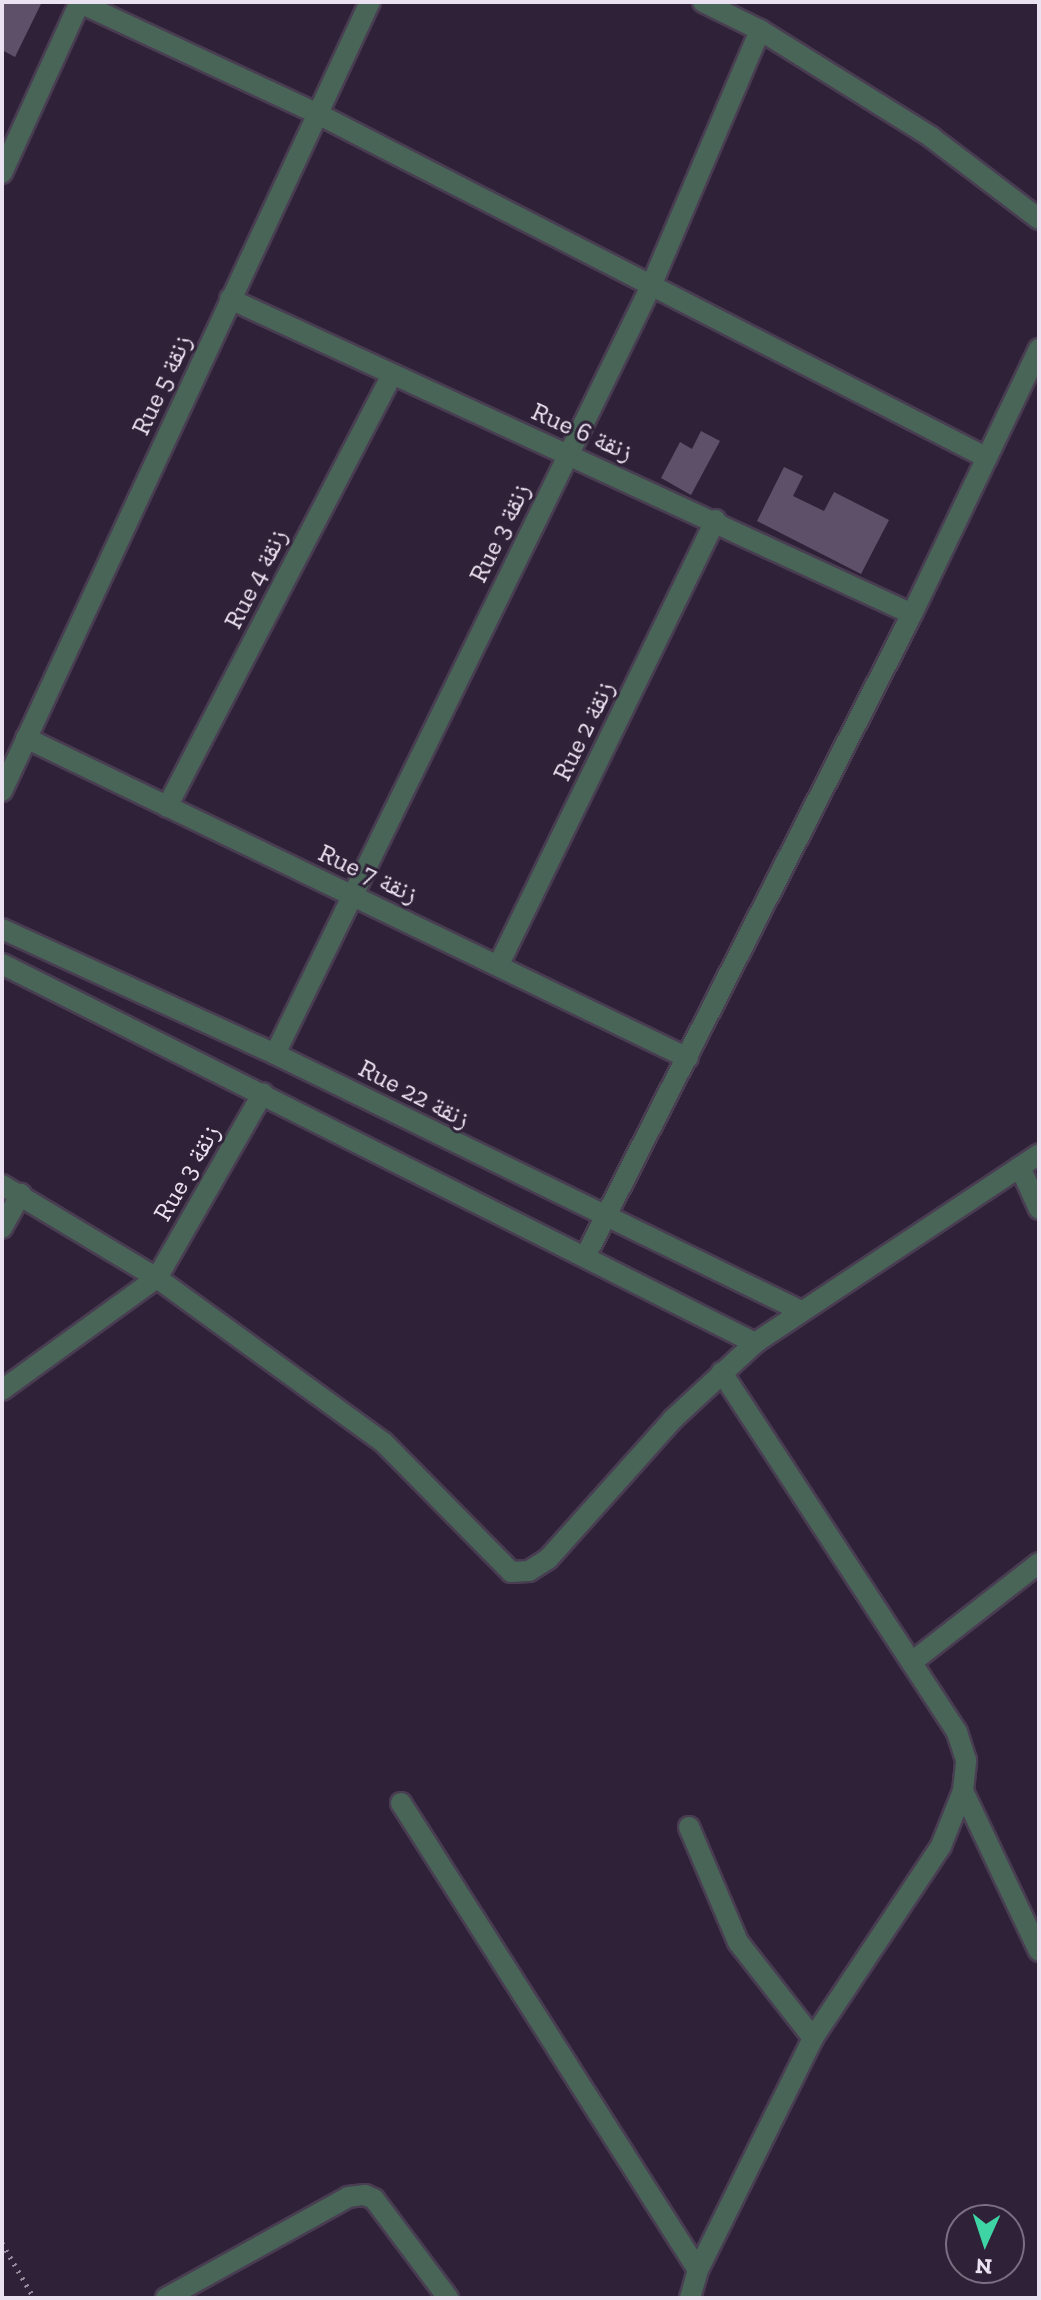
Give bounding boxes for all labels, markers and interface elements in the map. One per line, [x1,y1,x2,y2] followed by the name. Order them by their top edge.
[125,330,199,440] street label: Rue 5 زنقة
[527,396,637,468] street label: Rue 6 زنقة
[463,478,537,588] street label: Rue 3 زنقة
[218,524,294,634] street label: Rue 4 زنقة
[547,676,621,786] street label: Rue 2 زنقة
[313,837,423,911] street label: Rue 7 زنقة
[353,1053,475,1135] street label: Rue 22 زنقة
[147,1119,227,1227] street label: Rue 3 زنقة
[945,2204,1025,2284] north arrow
[975,2253,993,2280] text: N

